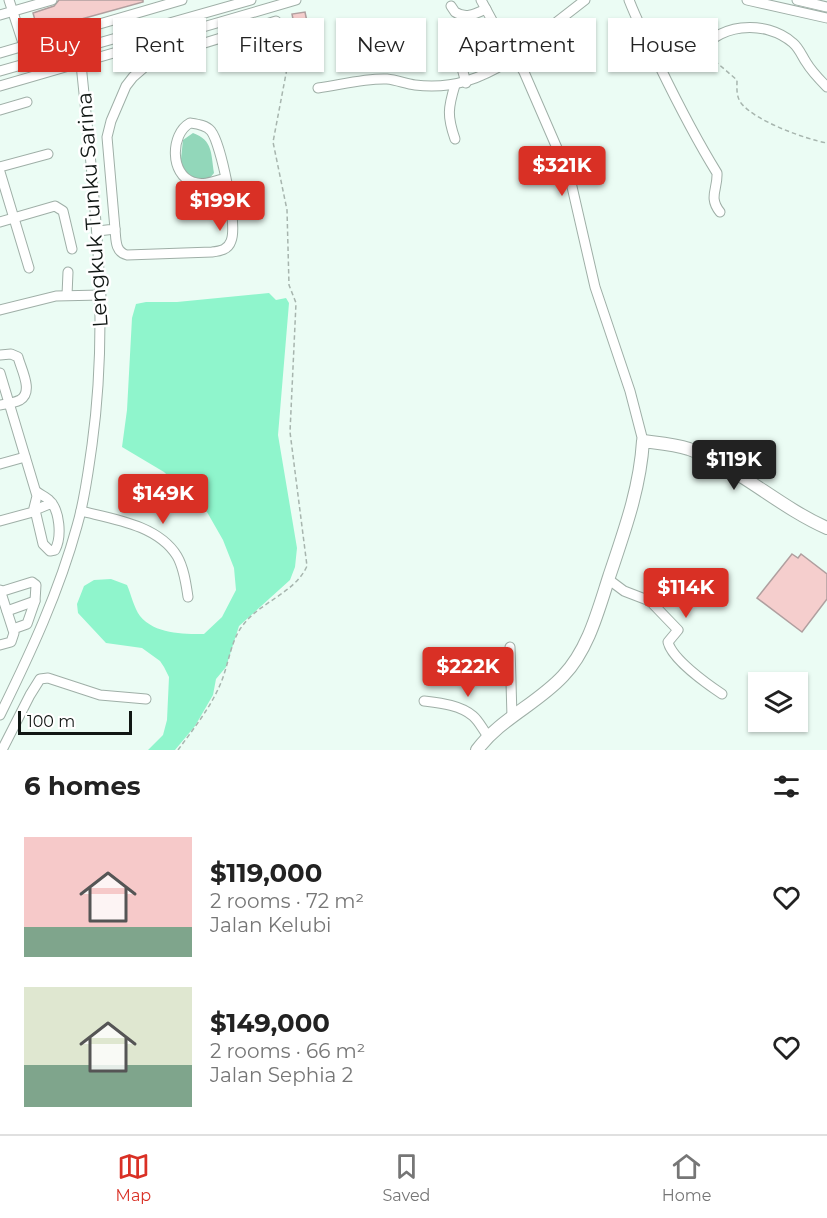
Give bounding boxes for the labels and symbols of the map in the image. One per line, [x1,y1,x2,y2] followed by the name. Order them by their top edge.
[71,92,113,328] street label: Lengkuk Tunku Sarina
[520,146,604,197] pin: $321K
[178,181,262,232] pin: $199K
[692,440,776,491] pin: $119K
[121,474,205,525] pin: $149K
[644,568,728,619] pin: $114K
[426,647,510,698] pin: $222K
[18,708,132,736] scale bar

